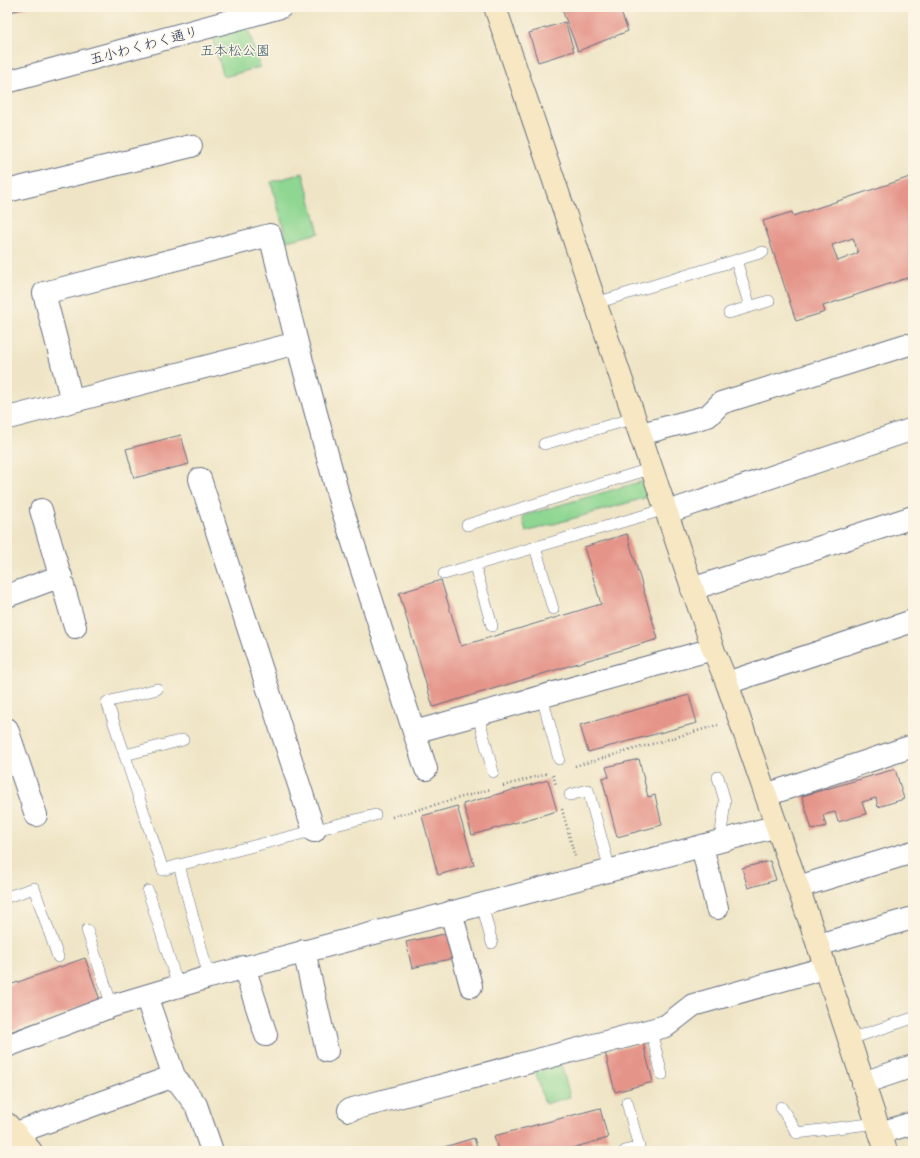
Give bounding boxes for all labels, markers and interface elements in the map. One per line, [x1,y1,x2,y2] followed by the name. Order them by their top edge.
[88,23,200,68] street label: 五小わくわく通り
[200,42,270,59] park label: 五本松公園

